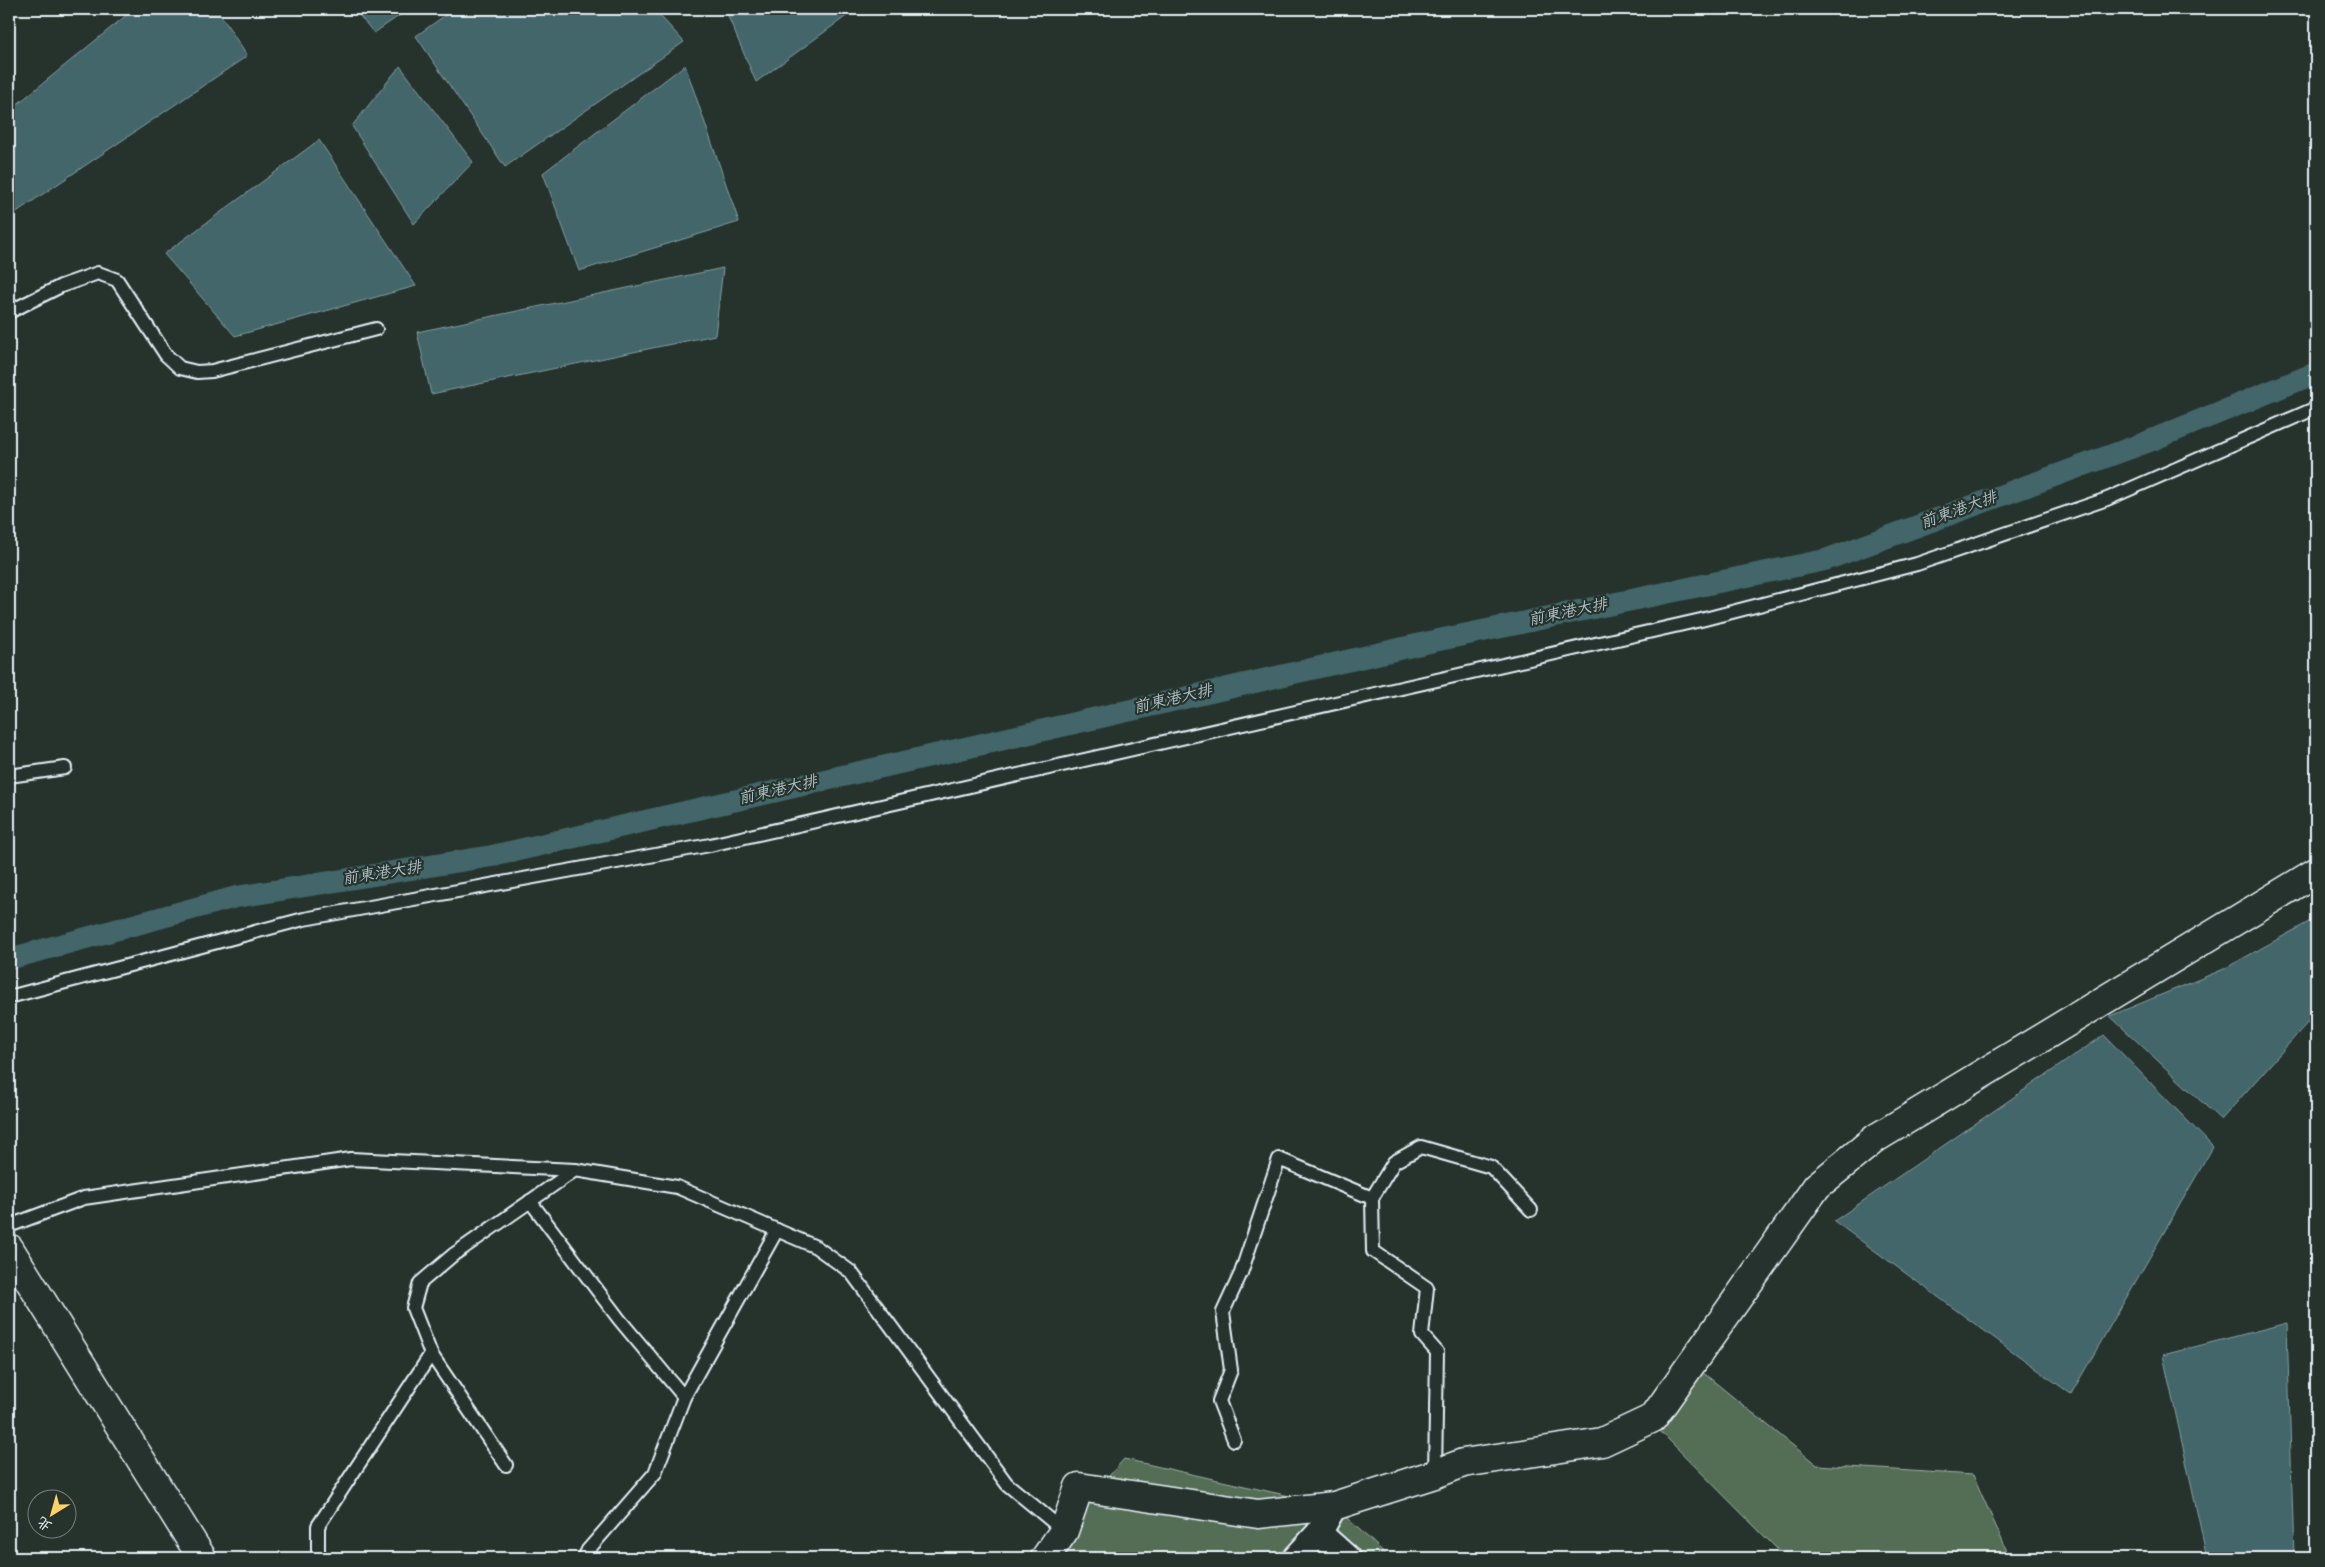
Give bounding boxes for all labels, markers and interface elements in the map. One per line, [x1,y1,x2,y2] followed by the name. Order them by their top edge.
[1917,486,2002,535] water label: 前東港大排
[1526,593,1611,633] water label: 前東港大排
[1131,679,1217,720] water label: 前東港大排
[736,770,822,811] water label: 前東港大排
[341,856,425,892] water label: 前東港大排
[28,1490,78,1540] north arrow
[34,1511,57,1535] text: 北

